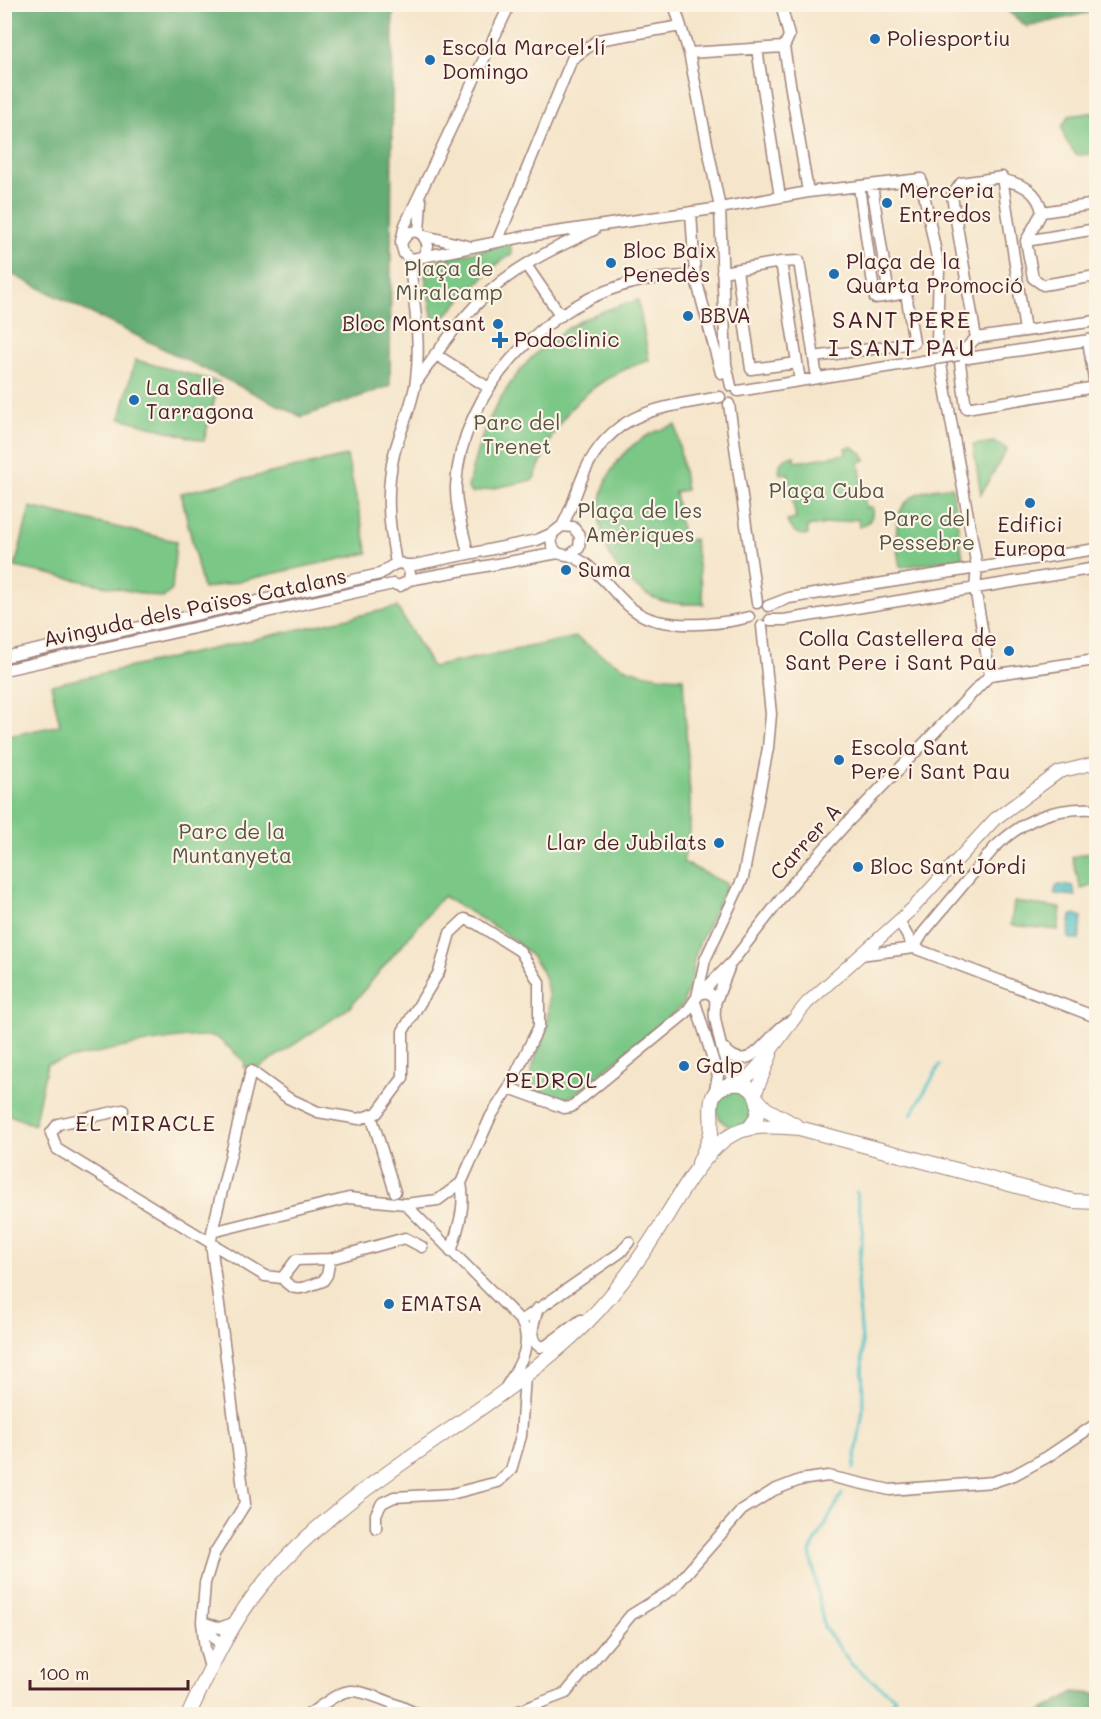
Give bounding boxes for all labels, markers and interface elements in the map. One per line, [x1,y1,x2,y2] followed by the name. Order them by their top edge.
[887,24,1010,51] place label: Poliesportiu
[868,32,882,46] marker: Poliesportiu
[442,33,606,84] place label: Escola Marcel·lí Domingo
[423,53,437,67] marker: Escola Marcel·lí Domingo
[899,176,995,227] place label: Merceria Entredos
[880,196,894,210] marker: Merceria Entredos
[623,236,716,287] place label: Bloc Baix Penedès
[846,247,1023,298] place label: Plaça de la Quarta Promoció
[395,254,503,305] park label: Plaça de Miralcamp
[604,256,618,270] marker: Bloc Baix Penedès
[827,267,841,281] marker: Plaça de la Quarta Promoció
[700,301,751,328] place label: BBVA
[828,303,976,362] district label: SANT PERE I SANT PAU
[342,309,486,336] place label: Bloc Montsant
[681,309,695,323] marker: BBVA
[491,317,505,331] marker: Bloc Montsant
[514,325,620,352] place label: Podoclinic
[491,331,509,349] marker: Podoclinic
[146,373,254,424] place label: La Salle Tarragona
[127,393,141,407] marker: La Salle Tarragona
[473,408,561,459] park label: Parc del Trenet
[769,476,885,503] park label: Plaça Cuba
[578,496,702,547] park label: Plaça de les Amèriques
[1023,496,1037,510] marker: Edifici Europa
[879,504,975,555] park label: Parc del Pessebre
[994,510,1066,561] place label: Edifici Europa
[578,555,631,582] place label: Suma
[40,561,349,652] street label: Avinguda dels Països Catalans
[559,563,573,577] marker: Suma
[785,624,997,675] place label: Colla Castellera de Sant Pere i Sant Pau
[1002,644,1016,658] marker: Colla Castellera de Sant Pere i Sant Pau
[851,733,1010,784] place label: Escola Sant Pere i Sant Pau
[832,753,846,767] marker: Escola Sant Pere i Sant Pau
[763,797,846,885] street label: Carrer A
[172,817,292,868] park label: Parc de la Muntanyeta
[547,828,707,855] place label: Llar de Jubilats
[712,836,726,850] marker: Llar de Jubilats
[870,852,1027,879] place label: Bloc Sant Jordi
[851,860,865,874] marker: Bloc Sant Jordi
[696,1051,743,1078] place label: Galp
[677,1059,691,1073] marker: Galp
[505,1065,599,1094] district label: PEDROL
[75,1108,217,1137] district label: EL MIRACLE
[401,1289,482,1316] place label: EMATSA
[382,1297,396,1311] marker: EMATSA
[30,1653,188,1691] scale bar
[39,1661,89,1685] text: 100 m

